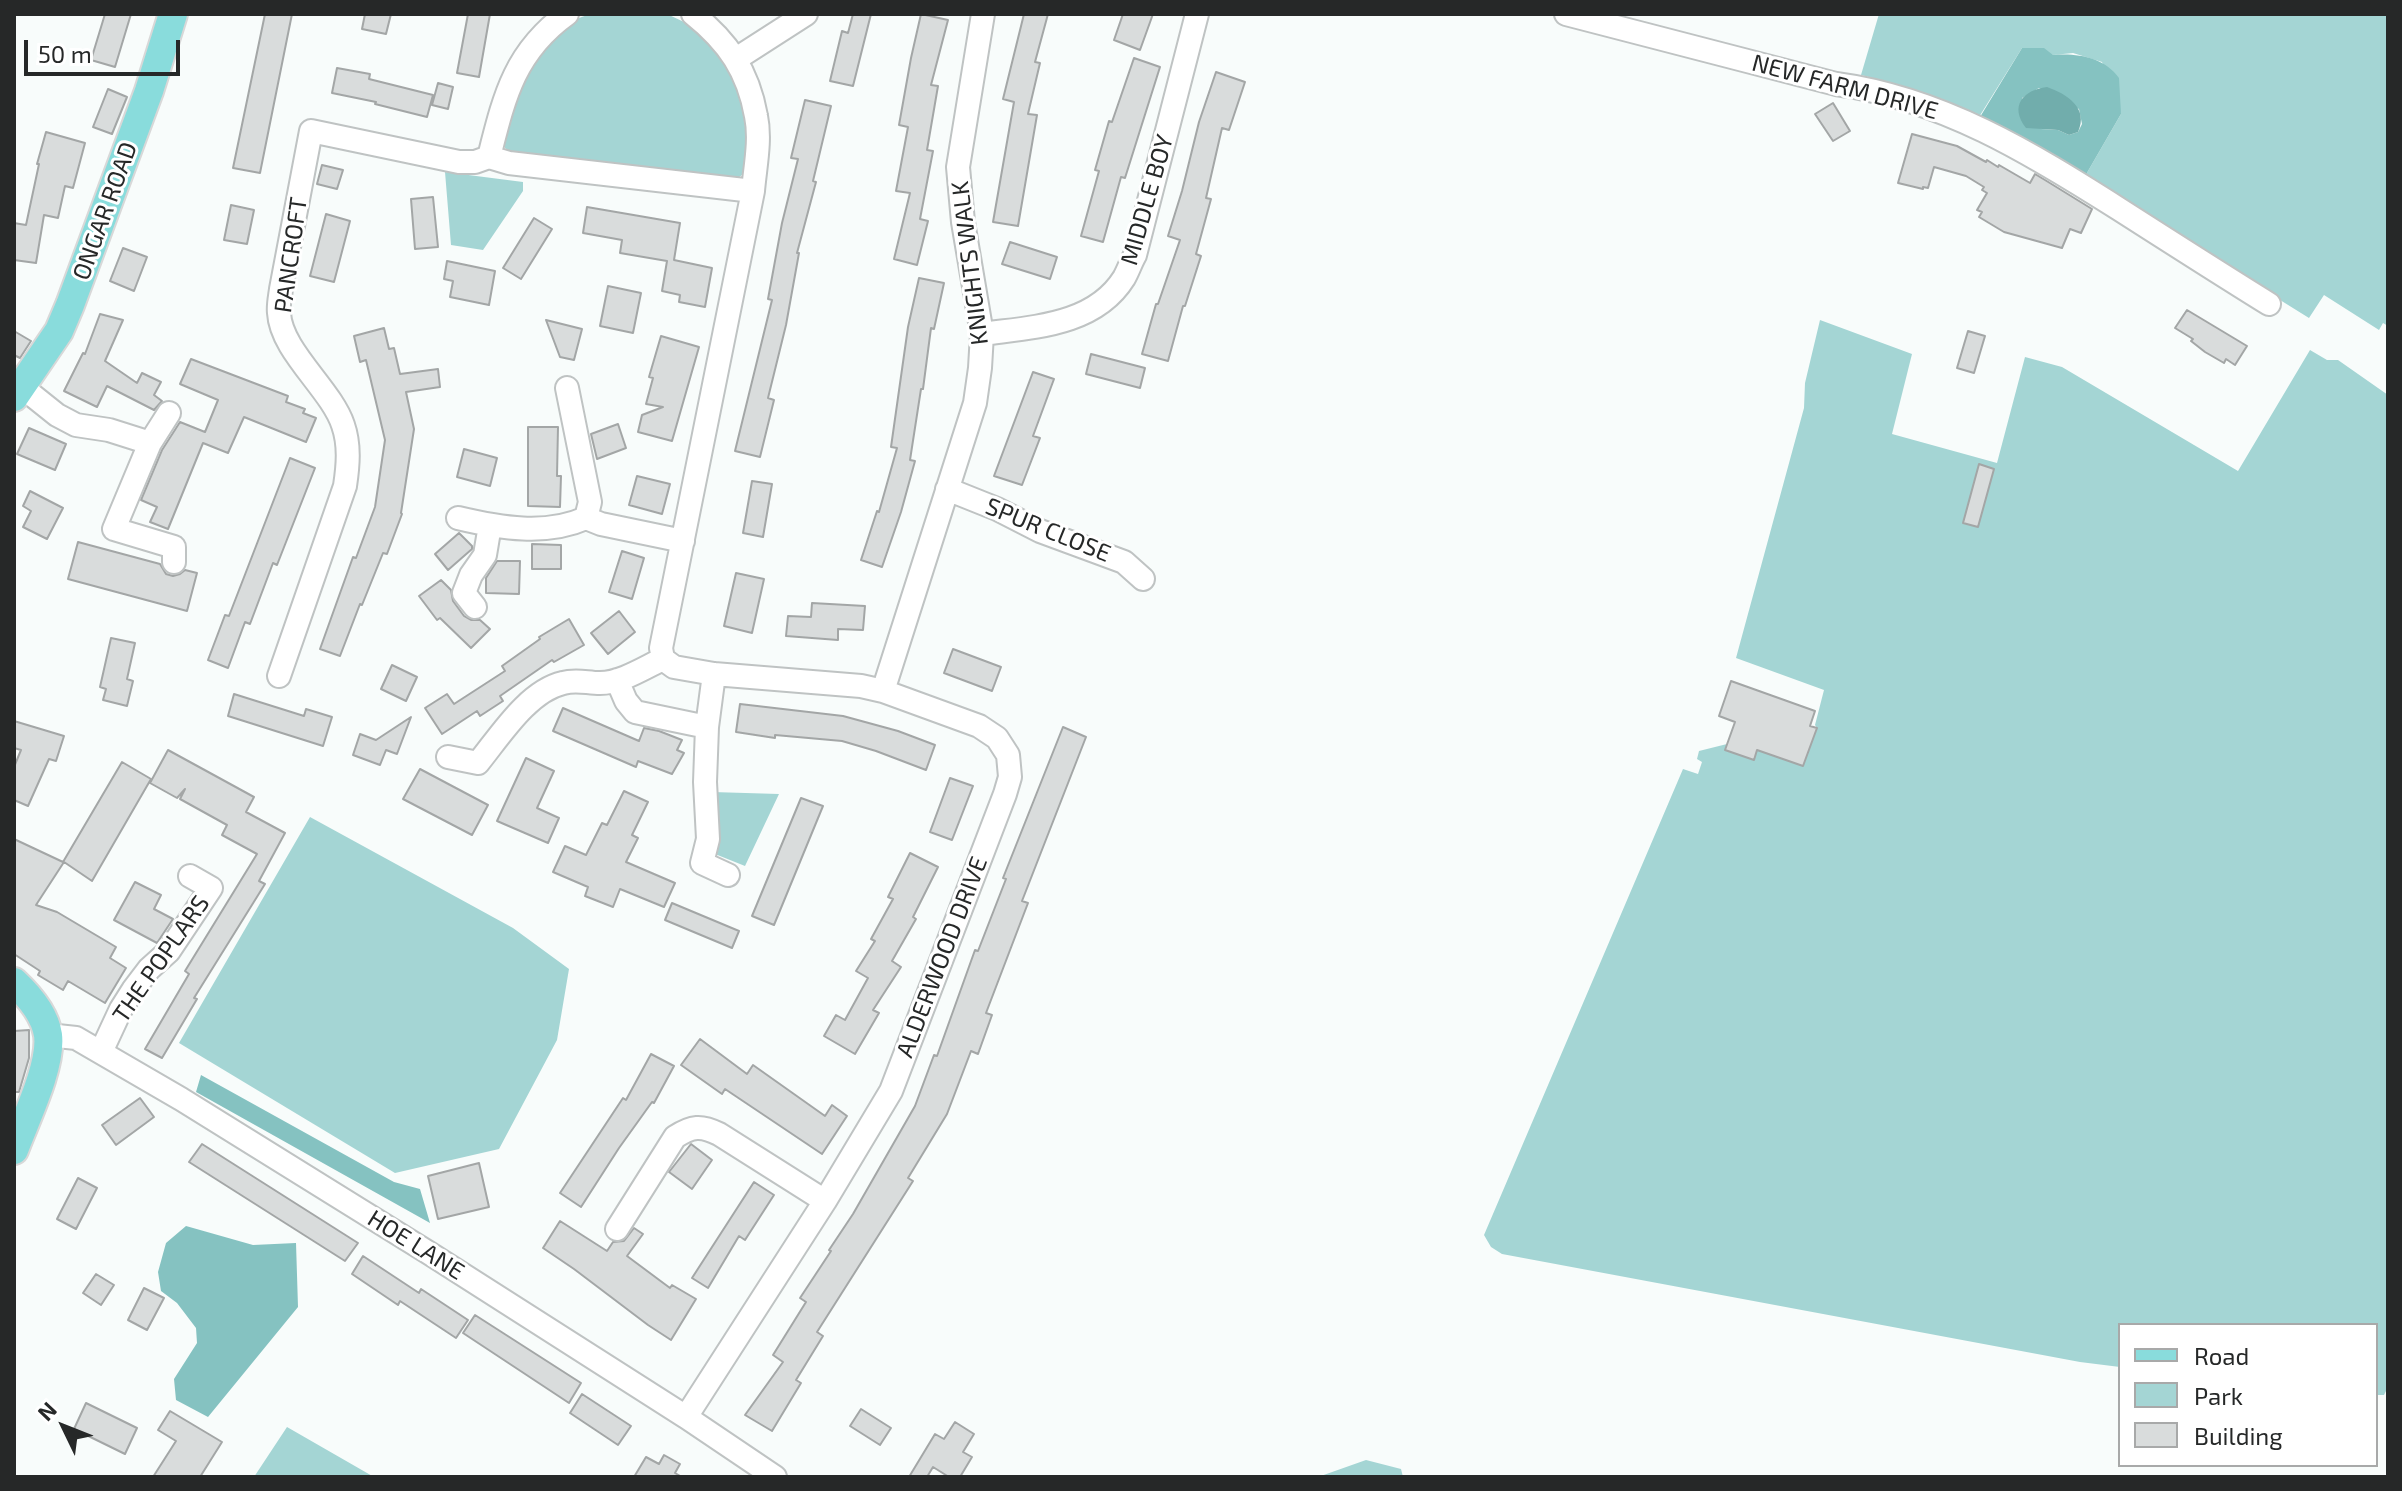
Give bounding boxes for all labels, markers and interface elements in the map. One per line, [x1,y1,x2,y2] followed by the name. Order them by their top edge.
[28,24,184,74] scale bar
[38,39,92,68] text: 50 m
[1749,48,1941,126] street label: NEW FARM DRIVE
[1115,131,1179,269] street label: MIDDLE BOY
[67,138,143,284] street label: ONGAR ROAD
[946,179,994,347] street label: KNIGHTS WALK
[269,195,313,315] street label: PANCROFT
[981,492,1115,568] street label: SPUR CLOSE
[890,853,994,1061] street label: ALDERWOOD DRIVE
[107,890,215,1028] street label: THE POPLARS
[362,1204,470,1286] street label: HOE LANE
[2118,1323,2378,1467] legend
[2194,1341,2249,1370] text: Road
[2194,1381,2243,1410] text: Park
[24,1387,104,1467] north arrow
[32,1396,61,1425] text: N
[2194,1421,2283,1450] text: Building

